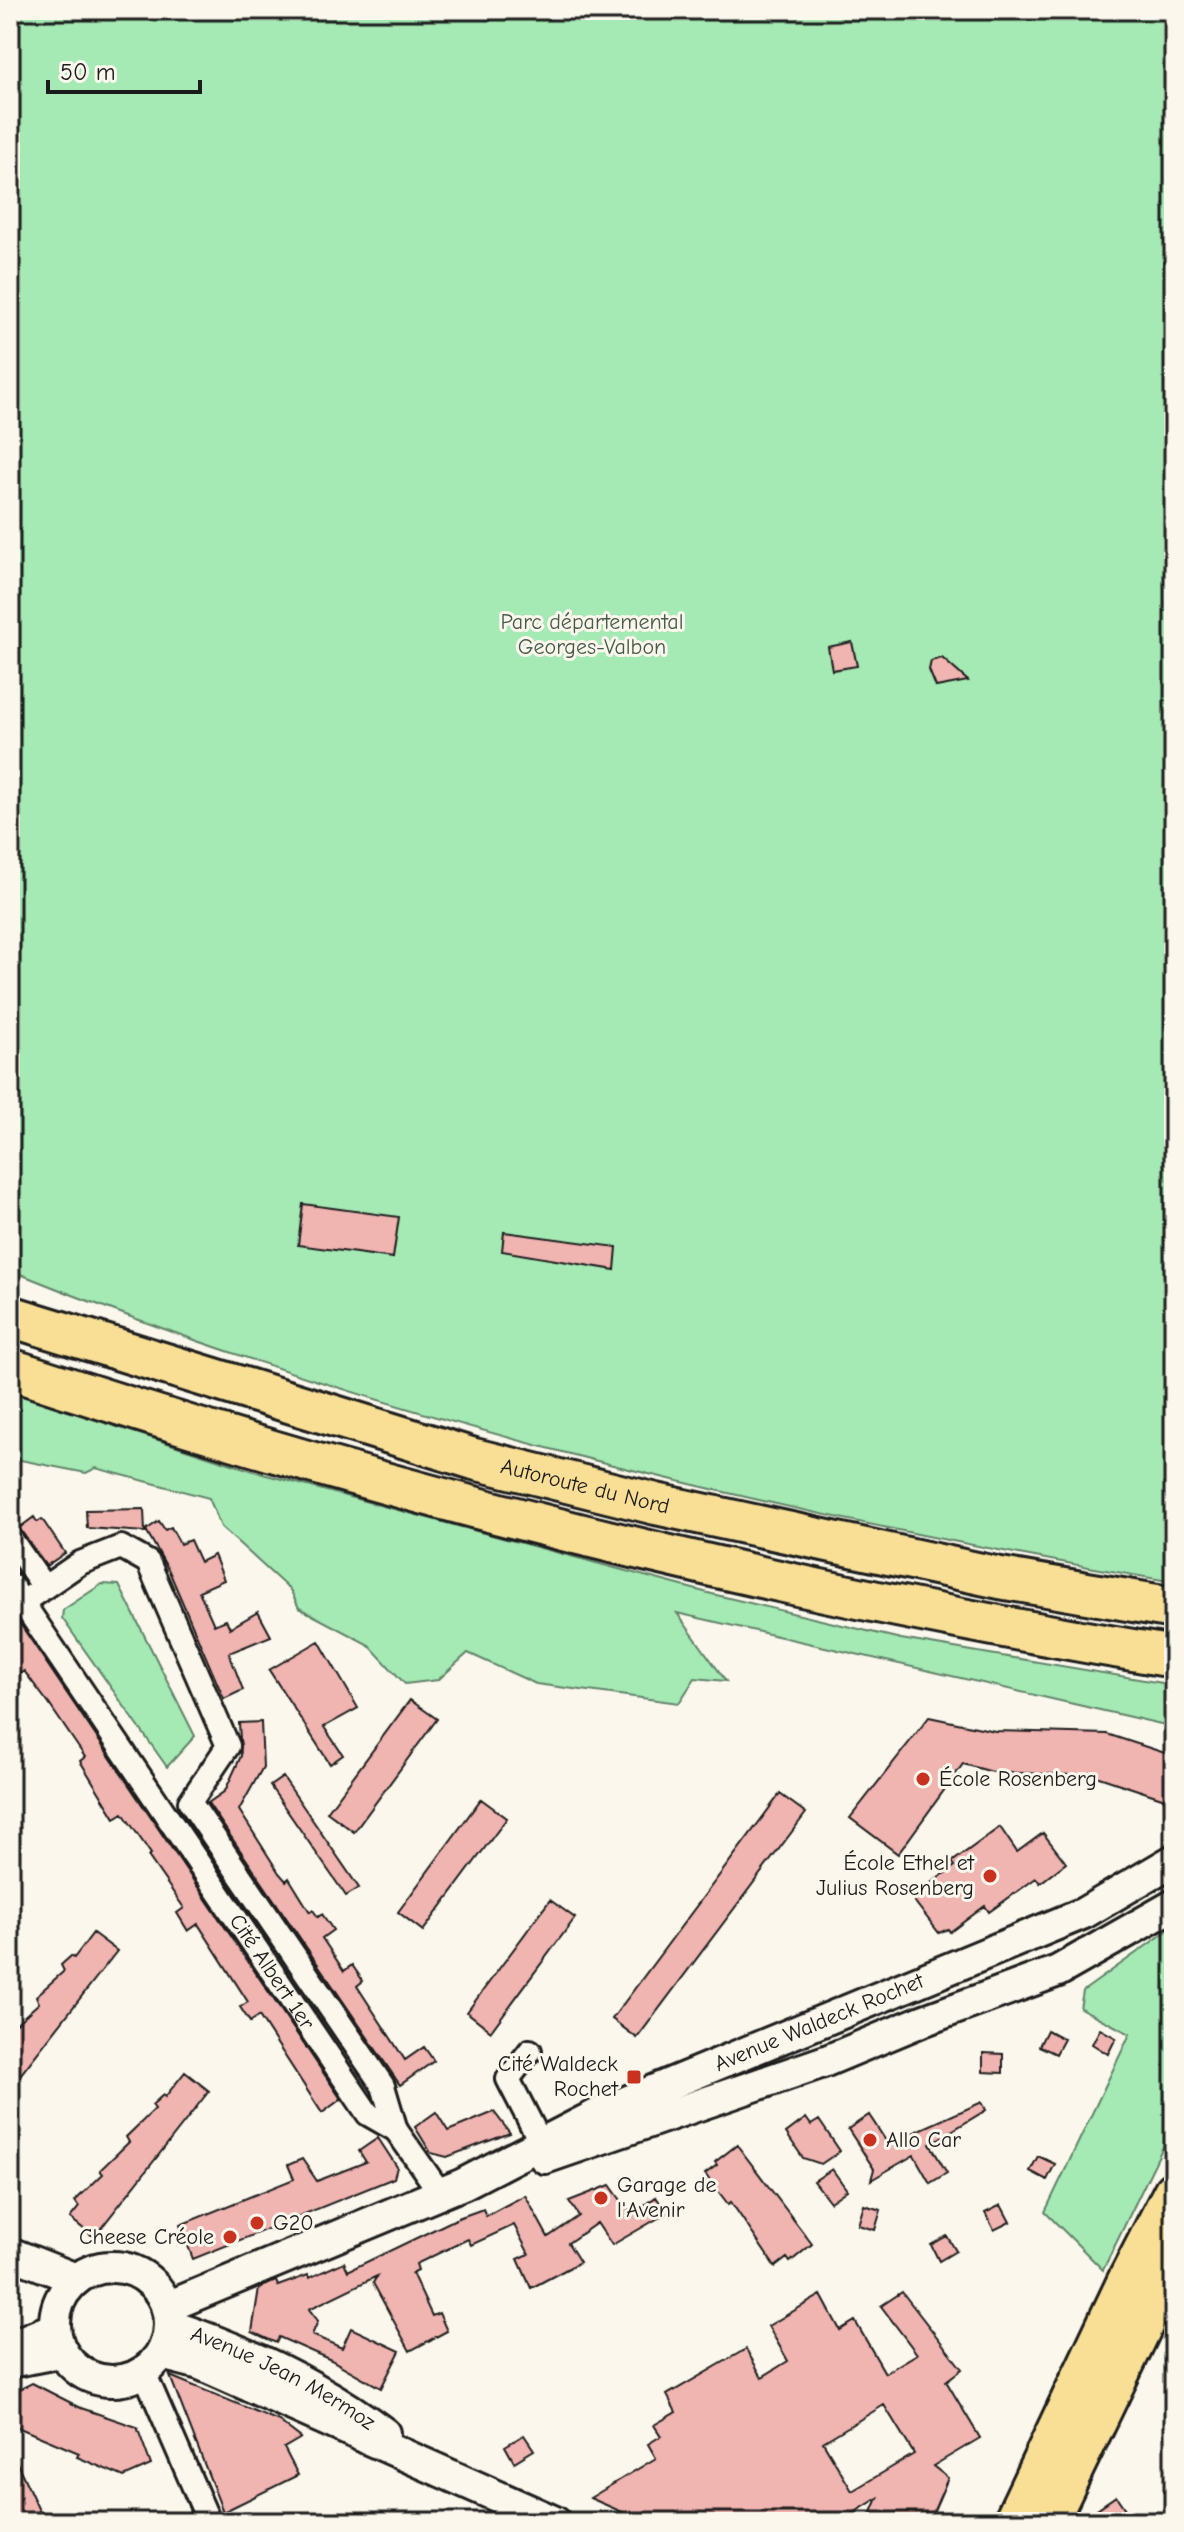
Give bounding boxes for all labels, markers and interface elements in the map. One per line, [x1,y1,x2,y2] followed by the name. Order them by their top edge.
[48,44,200,94] scale bar
[60,58,116,86] text: 50 m
[500,609,684,660] park label: Parc départemental Georges-Valbon
[498,1453,672,1520] street label: Autoroute du Nord
[939,1766,1097,1792] place label: École Rosenberg
[914,1770,932,1788] marker: École Rosenberg
[816,1850,975,1901] place label: École Ethel et Julius Rosenberg
[981,1867,999,1885] marker: École Ethel et Julius Rosenberg
[224,1909,320,2035] street label: Cité Albert 1er
[711,1967,928,2077] street label: Avenue Waldeck Rochet
[498,2051,619,2102] place label: Cité Waldeck Rochet
[625,2068,643,2086] marker: Cité Waldeck Rochet
[886,2127,961,2153] place label: Allo Car
[861,2131,879,2149] marker: Allo Car
[617,2172,716,2223] place label: Garage de l'Avenir
[592,2189,610,2207] marker: Garage de l'Avenir
[273,2210,314,2236] place label: G20
[248,2214,266,2232] marker: G20
[79,2224,214,2250] place label: Cheese Créole
[221,2228,239,2246] marker: Cheese Créole
[188,2321,381,2436] street label: Avenue Jean Mermoz

